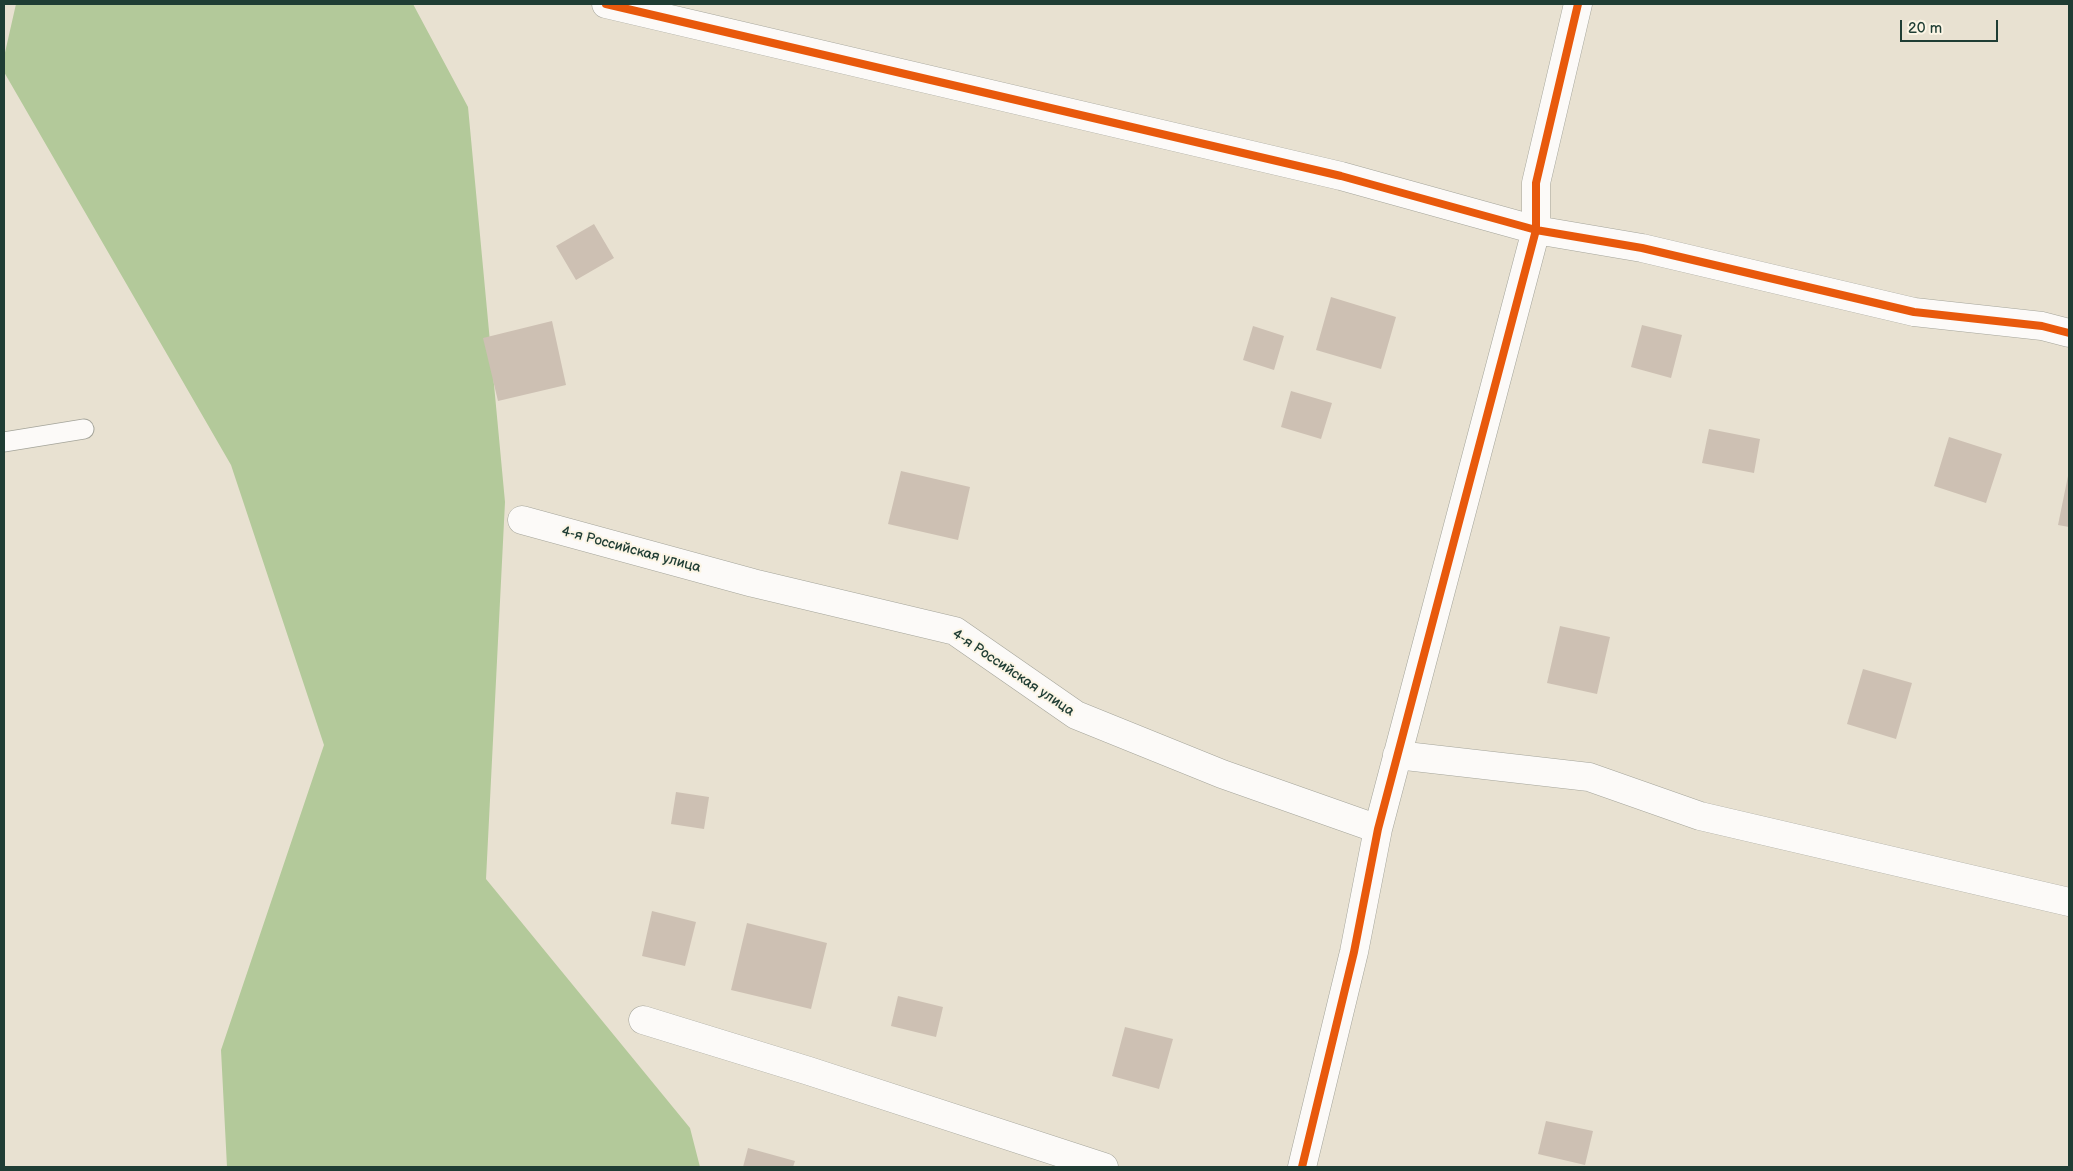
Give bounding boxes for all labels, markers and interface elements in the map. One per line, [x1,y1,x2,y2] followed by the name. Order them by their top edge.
[1903,10,2000,42] scale bar
[1908,19,1942,38] text: 20 m
[559,523,703,577] street label: 4-я Российская улица
[949,626,1077,720] street label: 4-я Российская улица

